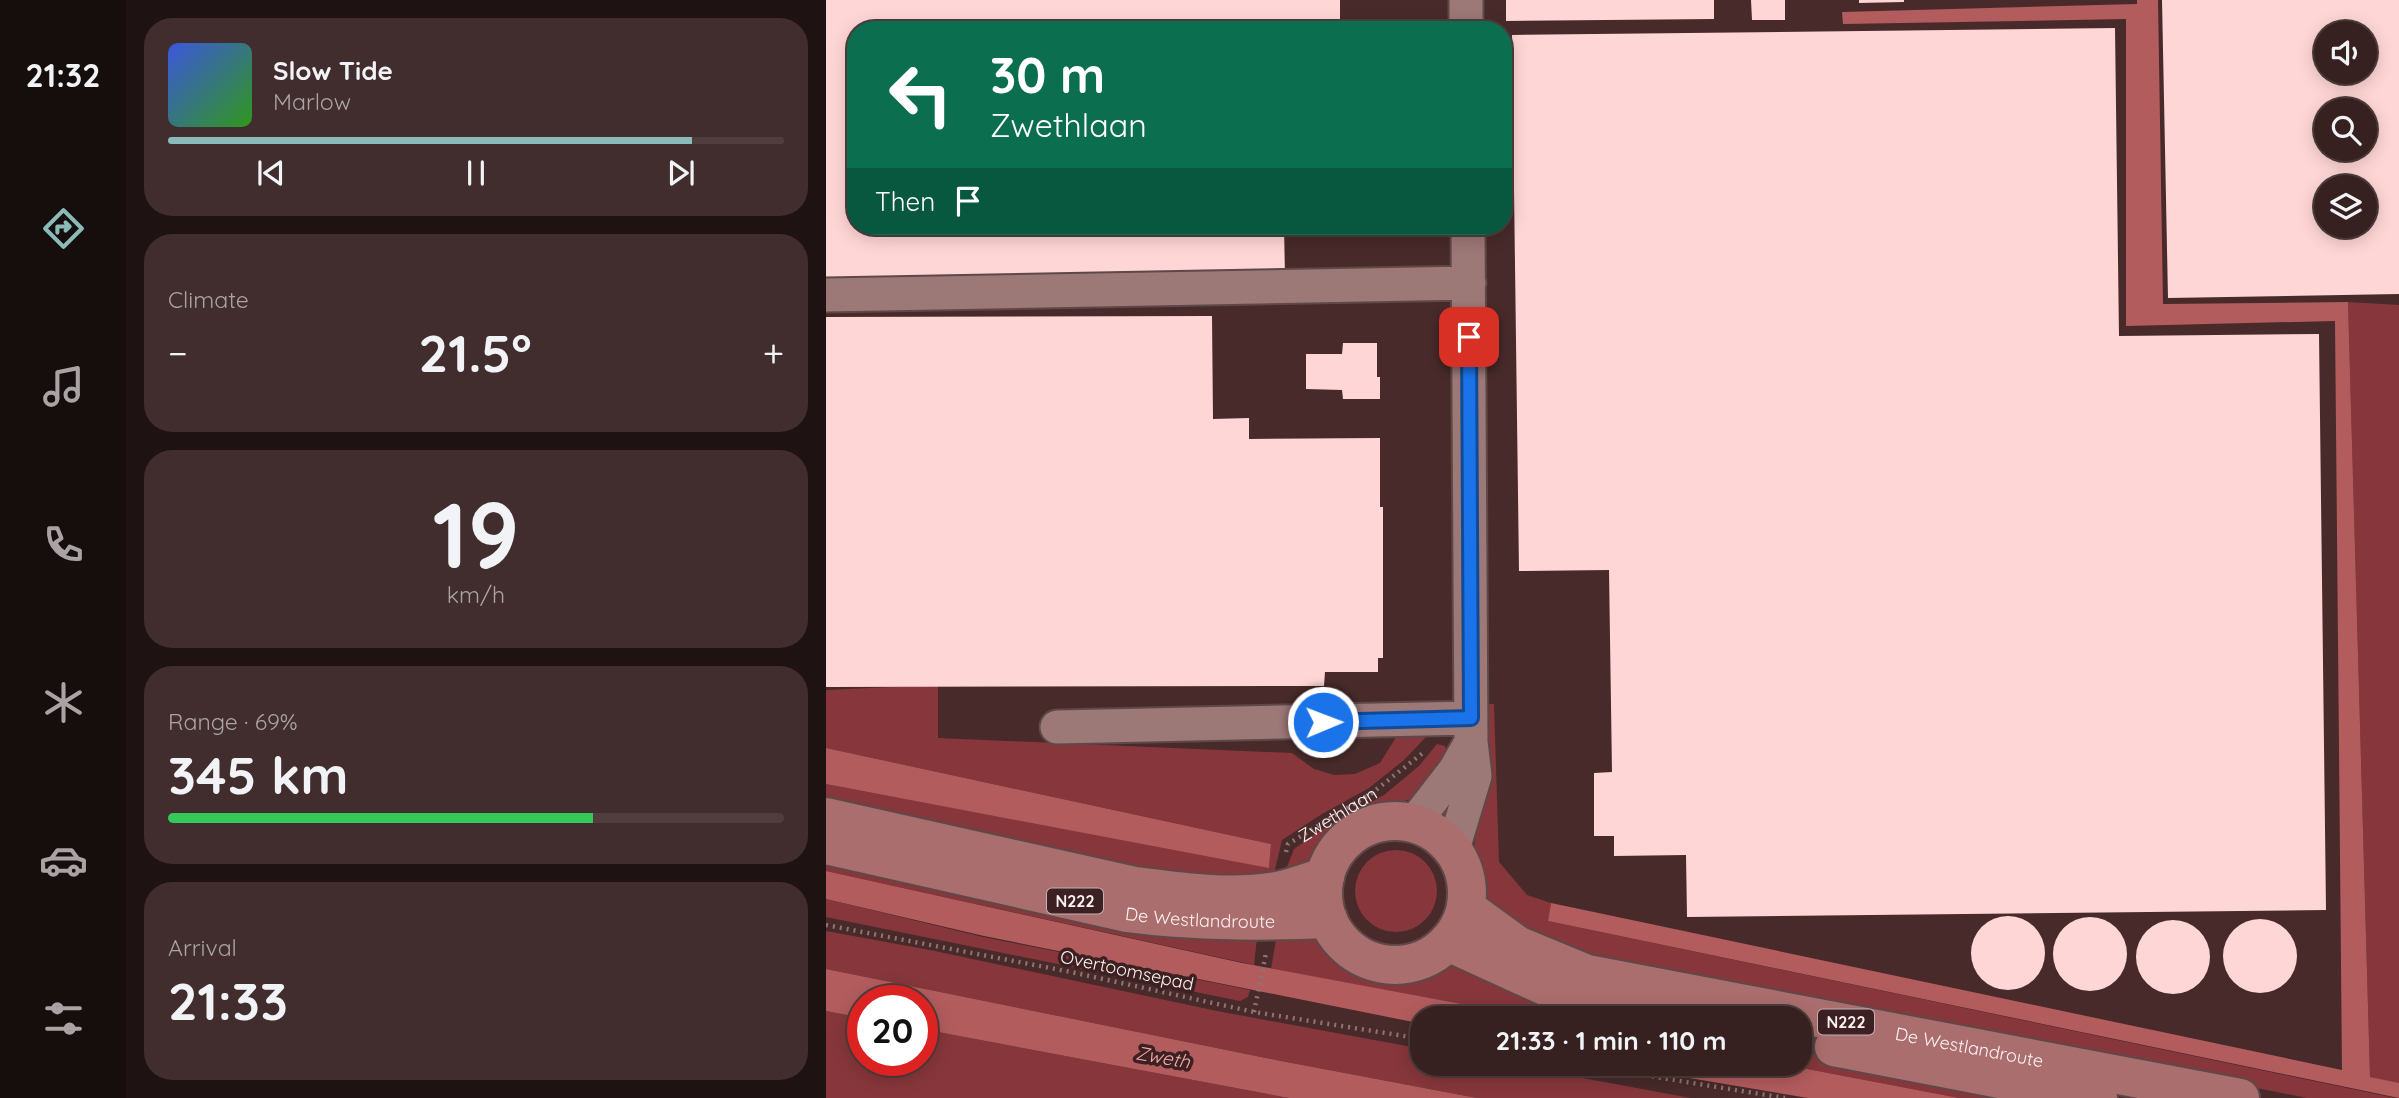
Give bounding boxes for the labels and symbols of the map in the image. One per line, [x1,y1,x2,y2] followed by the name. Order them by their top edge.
[1439,307,1499,367] pin
[1286,685,1360,759] position arrow
[1294,781,1381,847] street label: Zwethlaan
[1047,888,1103,914] road number: N222
[1124,901,1275,932] street label: De Westlandroute
[1058,945,1196,995] street label: Overtoomsepad
[847,985,938,1076] speed limit sign: 20
[1818,1010,1874,1034] road number: N222
[1893,1021,2045,1072] street label: De Westlandroute
[1134,1040,1193,1074] water label: Zweth

